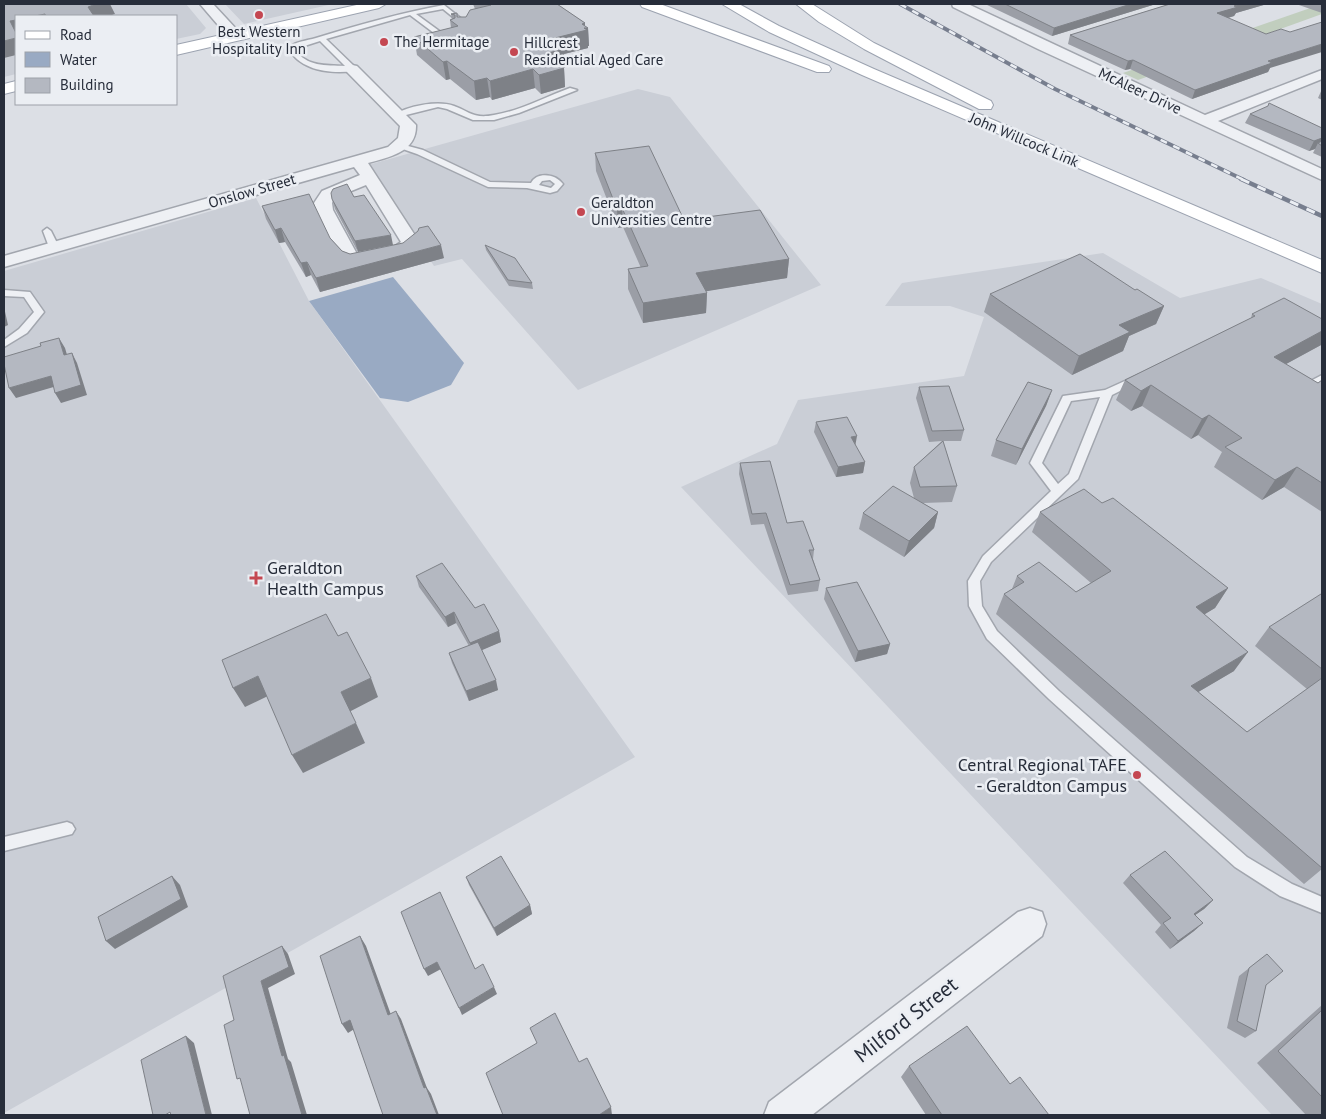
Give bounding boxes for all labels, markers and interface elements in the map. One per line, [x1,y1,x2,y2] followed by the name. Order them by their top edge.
[253,9,265,21] marker: Best Western Hospitality Inn
[15,15,178,105] legend
[212,22,306,58] place label: Best Western Hospitality Inn
[60,25,92,44] text: Road
[394,32,489,51] place label: The Hermitage
[524,33,663,69] place label: Hillcrest Residential Aged Care
[378,36,390,48] marker: The Hermitage
[508,46,520,58] marker: Hillcrest Residential Aged Care
[60,50,97,69] text: Water
[1096,63,1185,118] street label: McAleer Drive
[60,75,114,94] text: Building
[966,108,1082,171] street label: John Willcock Link
[206,169,298,212] street label: Onslow Street
[591,193,712,229] place label: Geraldton Universities Centre
[575,206,587,218] marker: Geraldton Universities Centre
[267,556,384,600] place label: Geraldton Health Campus
[249,571,263,585] marker: Geraldton Health Campus
[958,753,1127,797] place label: Central Regional TAFE - Geraldton Campus
[1131,769,1143,781] marker: Central Regional TAFE - Geraldton Campus
[849,971,963,1068] street label: Milford Street

